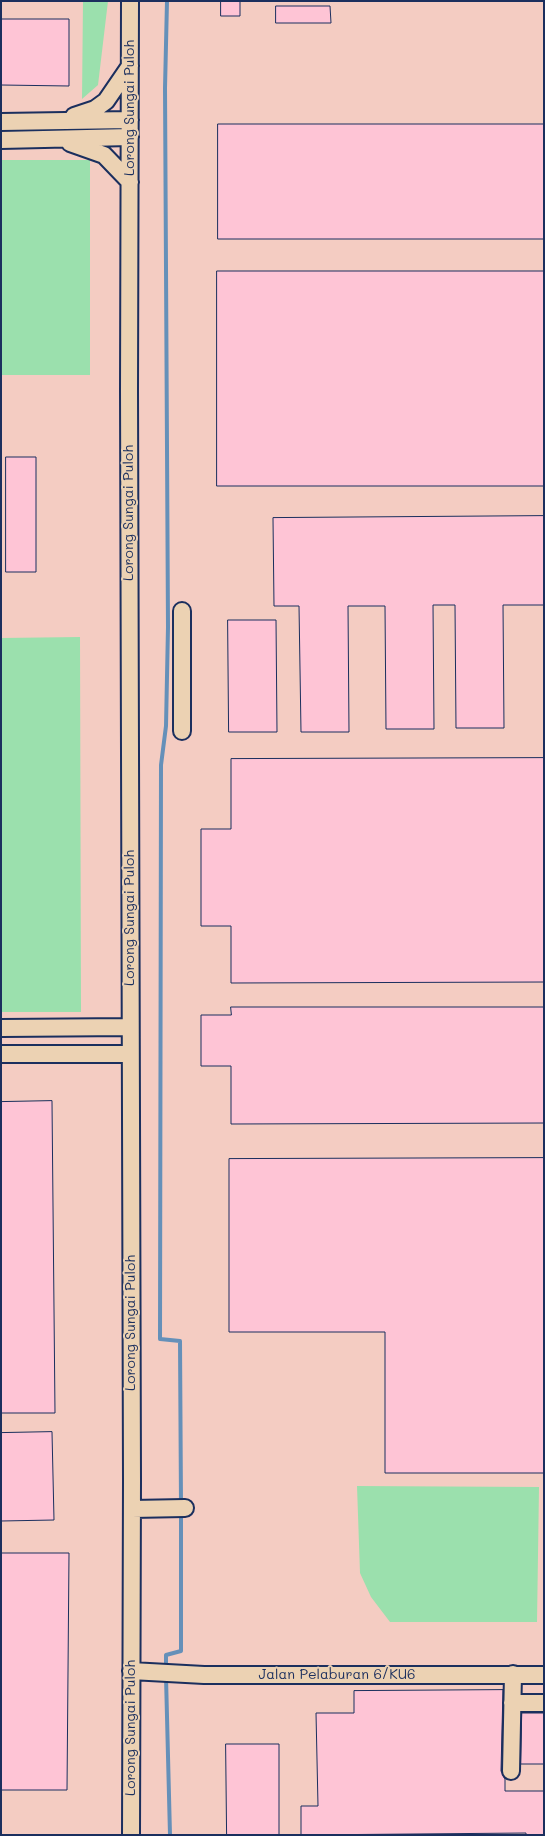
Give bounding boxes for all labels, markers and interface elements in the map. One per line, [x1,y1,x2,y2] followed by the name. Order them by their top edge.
[122,40,138,176] street label: Lorong Sungai Puloh
[121,445,137,581] street label: Lorong Sungai Puloh
[122,850,138,986] street label: Lorong Sungai Puloh
[123,1255,139,1391] street label: Lorong Sungai Puloh
[123,1660,139,1796] street label: Lorong Sungai Puloh
[259,1667,415,1683] street label: Jalan Pelaburan 6/KU6

